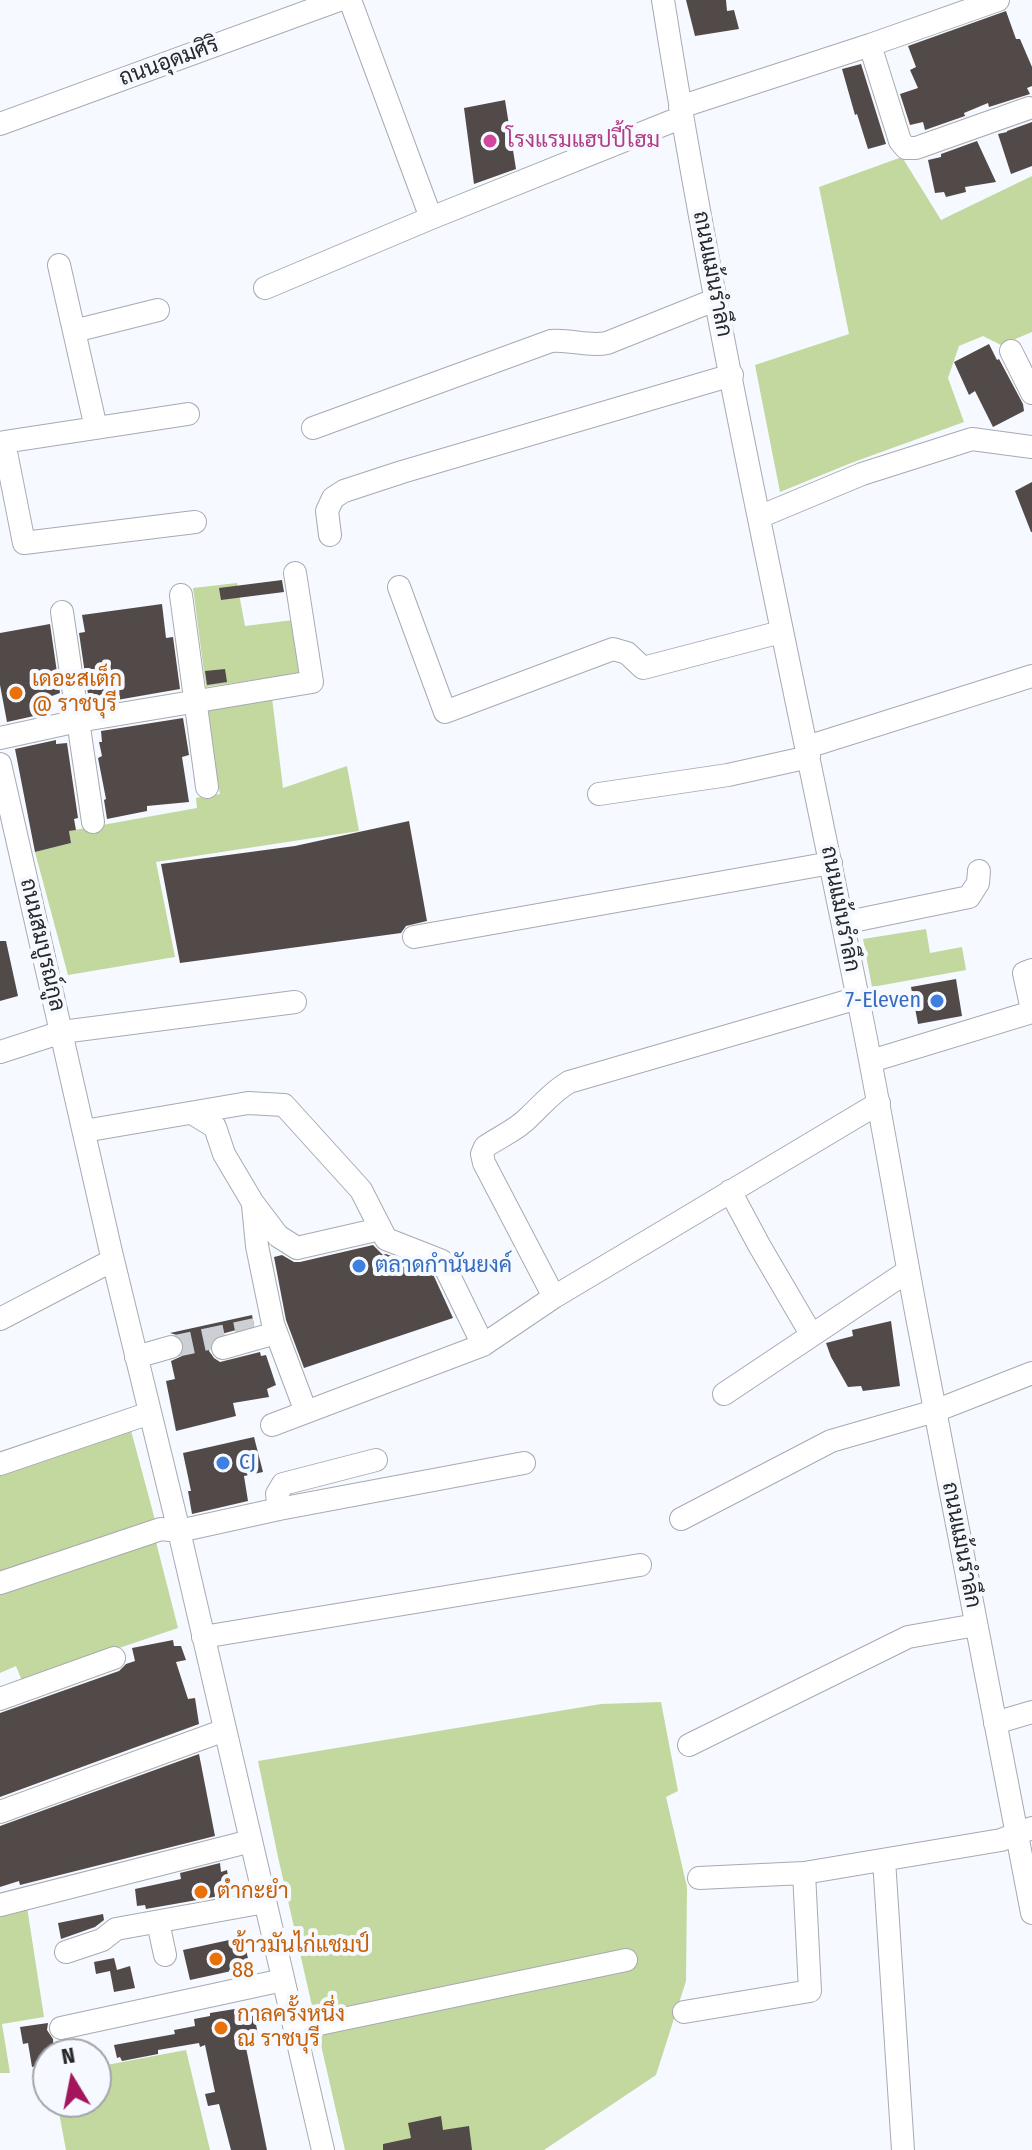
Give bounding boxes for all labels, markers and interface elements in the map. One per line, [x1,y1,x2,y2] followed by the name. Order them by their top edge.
[116,32,222,92] street label: ถนนอุดมศิริ
[506,128,660,154] place label: โรงแรมแฮปปี้โฮม
[481,132,499,150] marker: โรงแรมแฮปปี้โฮม
[687,209,737,339] street label: ถนนแม้นรำลึก
[32,667,122,718] place label: เดอะสเต็ก @ ราชบุรี
[7,684,25,702] marker: เดอะสเต็ก @ ราชบุรี
[815,844,865,974] street label: ถนนแม้นรำลึก
[14,876,70,1014] street label: ถนนสมบูรณ์กูล
[845,988,921,1014] place label: 7-Eleven
[928,992,946,1010] marker: 7-Eleven
[375,1253,512,1279] place label: ตลาดกำนันยงค์
[350,1257,368,1275] marker: ตลาดกำนันยงค์
[239,1450,256,1476] place label: CJ
[214,1454,232,1472] marker: CJ
[936,1480,986,1610] street label: ถนนแม้นรำลึก
[217,1879,289,1905] place label: ตำกะยำ
[192,1883,210,1901] marker: ตำกะยำ
[232,1933,370,1984] place label: ข้าวมันไก่แชมป์ 88
[207,1950,225,1968] marker: ข้าวมันไก่แชมป์ 88
[237,2002,345,2054] place label: กาลครั้งหนึ่ง ณ ราชบุรี
[212,2019,230,2037] marker: กาลครั้งหนึ่ง ณ ราชบุรี
[32,2038,112,2118] north arrow
[59,2041,77,2070] text: N

